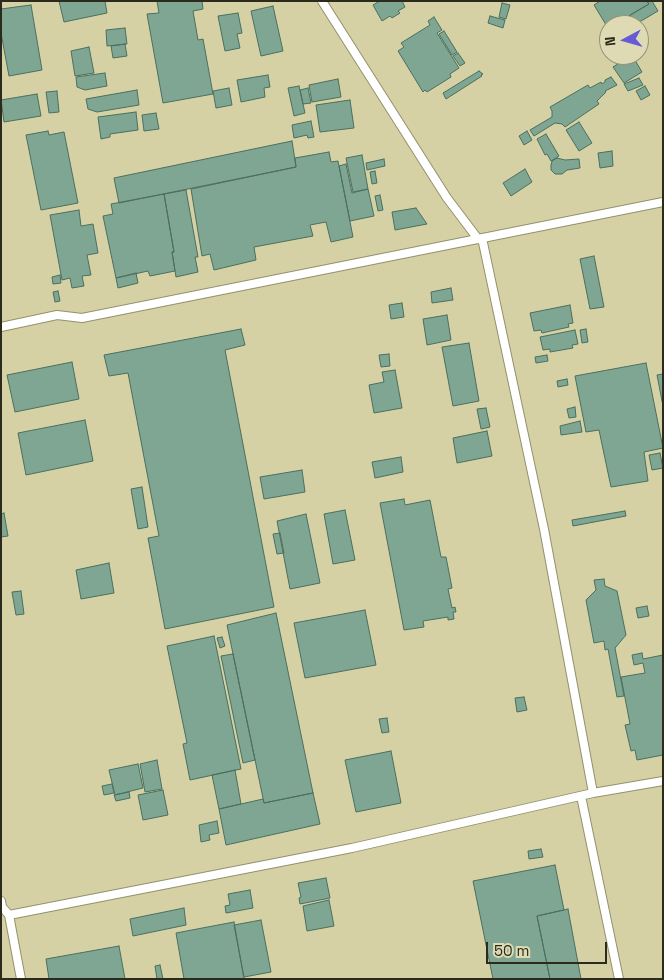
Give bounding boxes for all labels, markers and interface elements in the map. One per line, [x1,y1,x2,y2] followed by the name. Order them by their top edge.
[599,15,649,65] north arrow
[601,36,620,47] text: N
[489,932,610,964] scale bar
[494,941,529,960] text: 50 m

